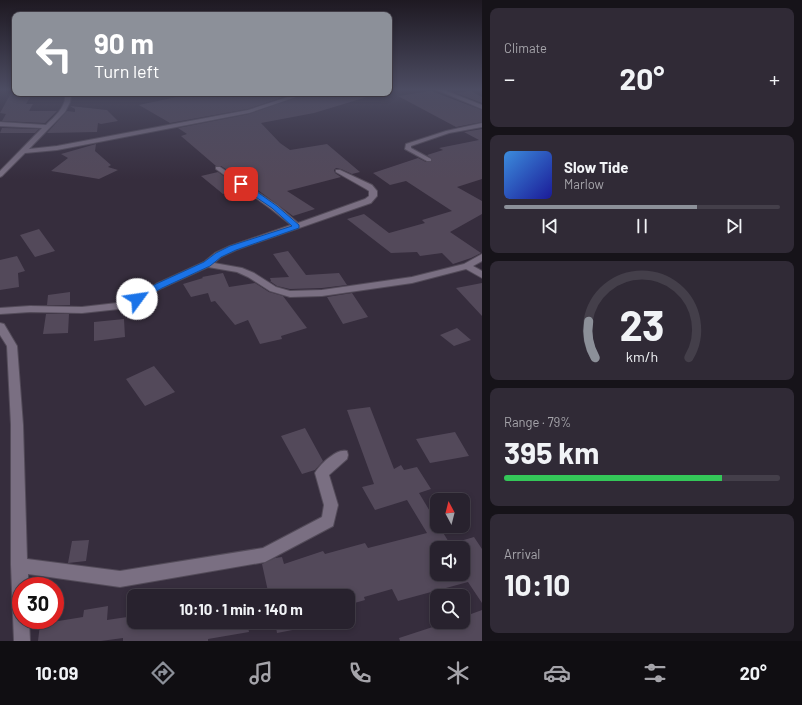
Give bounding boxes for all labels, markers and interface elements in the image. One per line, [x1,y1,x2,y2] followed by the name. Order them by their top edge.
[94,26,154,60] text: 90 m
[28,28,80,80] icon: left
[504,40,547,56] text: Climate
[94,60,160,82] text: Turn left
[619,60,665,96] text: 20°
[504,65,515,91] text: −
[769,65,780,91] text: +
[564,158,628,176] text: Slow Tide
[224,167,258,201] pin
[230,173,252,195] icon: arrive
[564,176,604,192] text: Marlow
[539,215,561,237] icon: previous
[631,215,653,237] icon: pause
[723,215,745,237] icon: next
[116,278,158,320] position arrow
[619,299,665,349] text: 23
[626,348,658,365] text: km/h
[504,414,571,430] text: Range · 79%
[504,434,599,470] text: 395 km
[430,493,470,533] north arrow
[430,493,470,629] map controls
[430,541,470,581] button: sound
[504,546,540,562] text: Arrival
[504,566,570,602] text: 10:10
[12,577,64,629] speed limit sign: 30
[430,589,470,629] button: search
[179,600,303,618] text: 10:10 · 1 min · 140 m
[149,659,177,687] icon: directions
[247,659,275,687] icon: music
[346,659,374,687] icon: phone
[444,659,472,687] icon: climate
[543,659,571,687] icon: car
[641,659,669,687] icon: filters
[35,662,78,684] text: 10:09
[740,662,767,684] text: 20°

